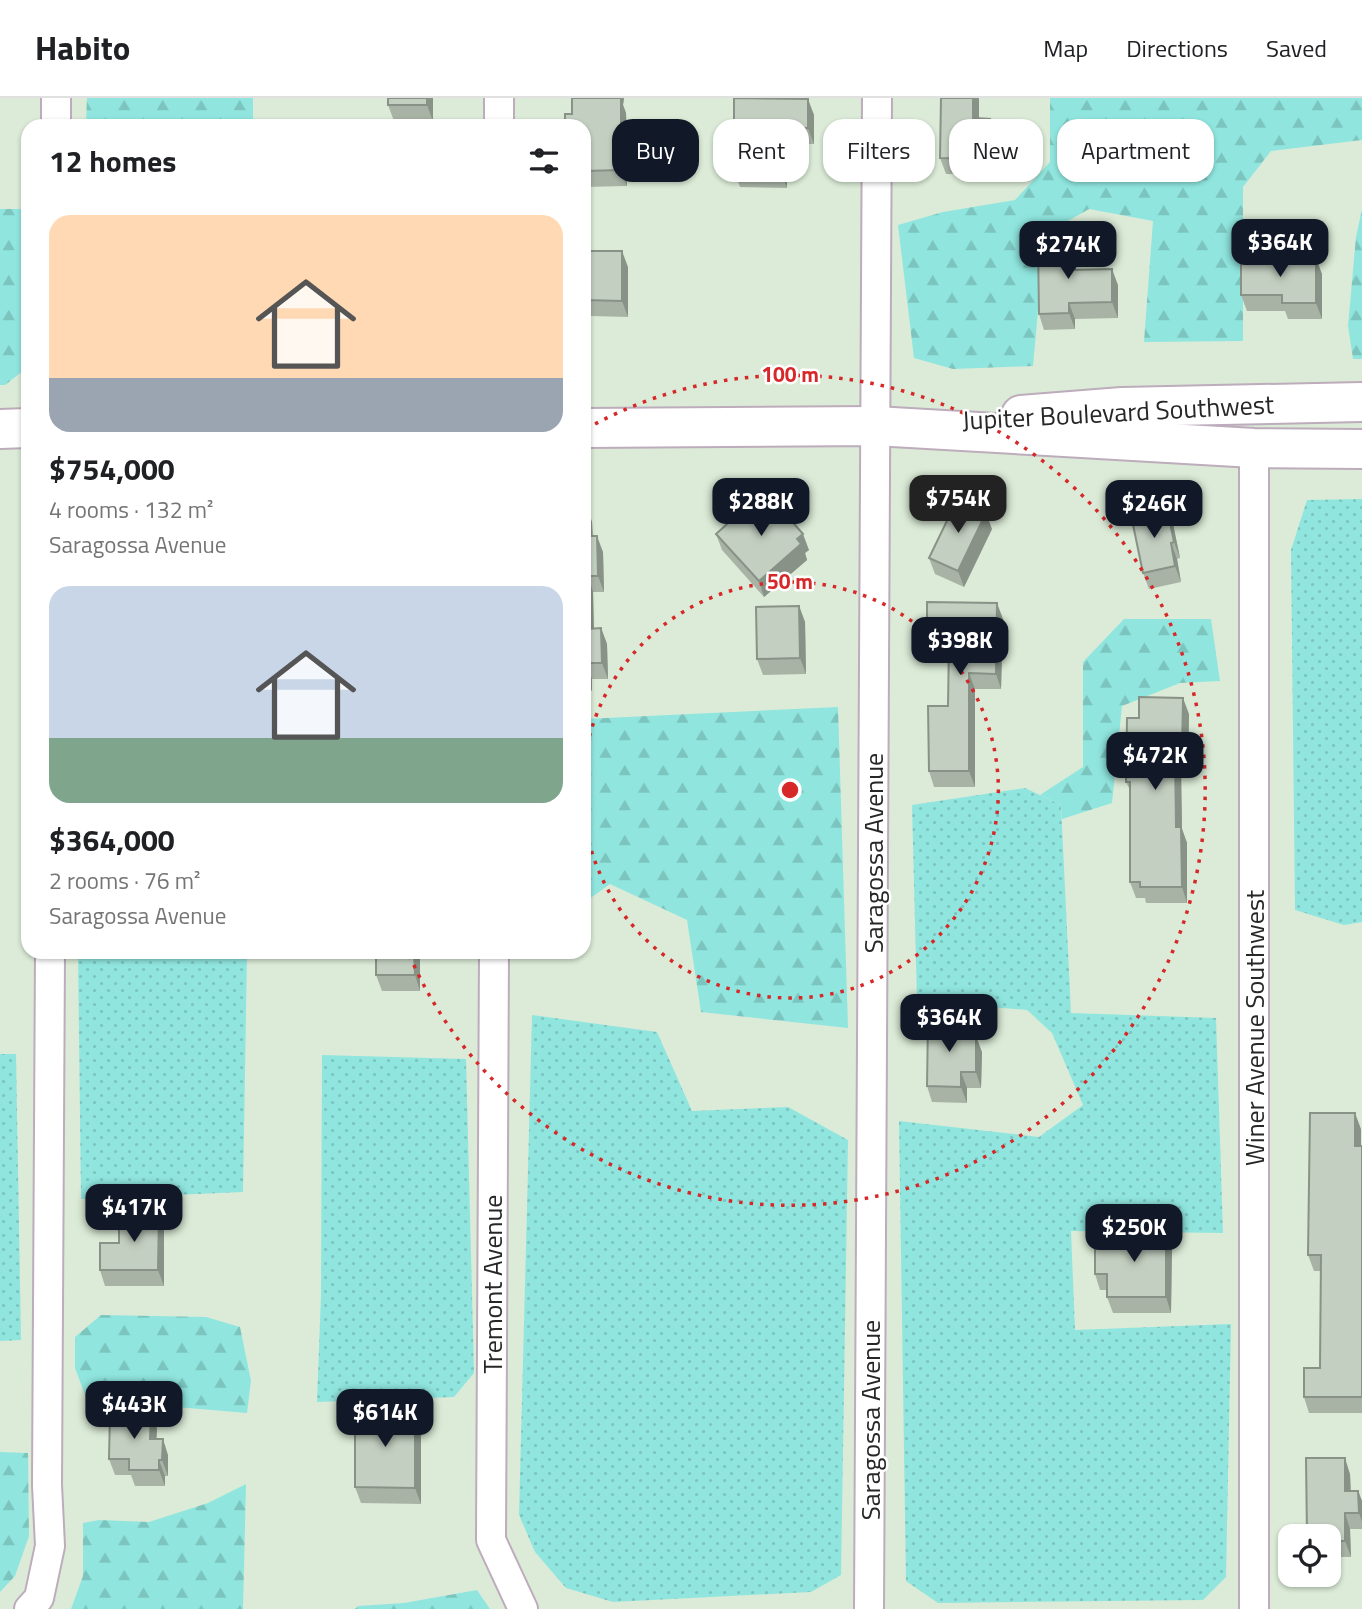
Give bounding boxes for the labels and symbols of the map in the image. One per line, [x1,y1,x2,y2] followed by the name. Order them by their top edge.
[1231,220,1329,279] pin: $364K
[1019,222,1117,281] pin: $274K
[761,358,819,390] text: 100 m
[961,384,1275,440] street label: Jupiter Boulevard Southwest
[909,476,1007,535] pin: $754K
[712,478,810,538] pin: $288K
[1105,480,1203,540] pin: $246K
[767,565,813,597] text: 50 m
[911,618,1009,677] pin: $398K
[1106,732,1204,792] pin: $472K
[854,753,893,953] street label: Saragossa Avenue
[778,778,802,802] centre of rings
[1235,890,1274,1166] street label: Winer Avenue Southwest
[900,995,998,1054] pin: $364K
[85,1184,183,1244] pin: $417K
[473,1195,512,1373] street label: Tremont Avenue
[1085,1204,1183,1264] pin: $250K
[851,1320,890,1520] street label: Saragossa Avenue
[85,1382,183,1441] pin: $443K
[336,1390,434,1449] pin: $614K

